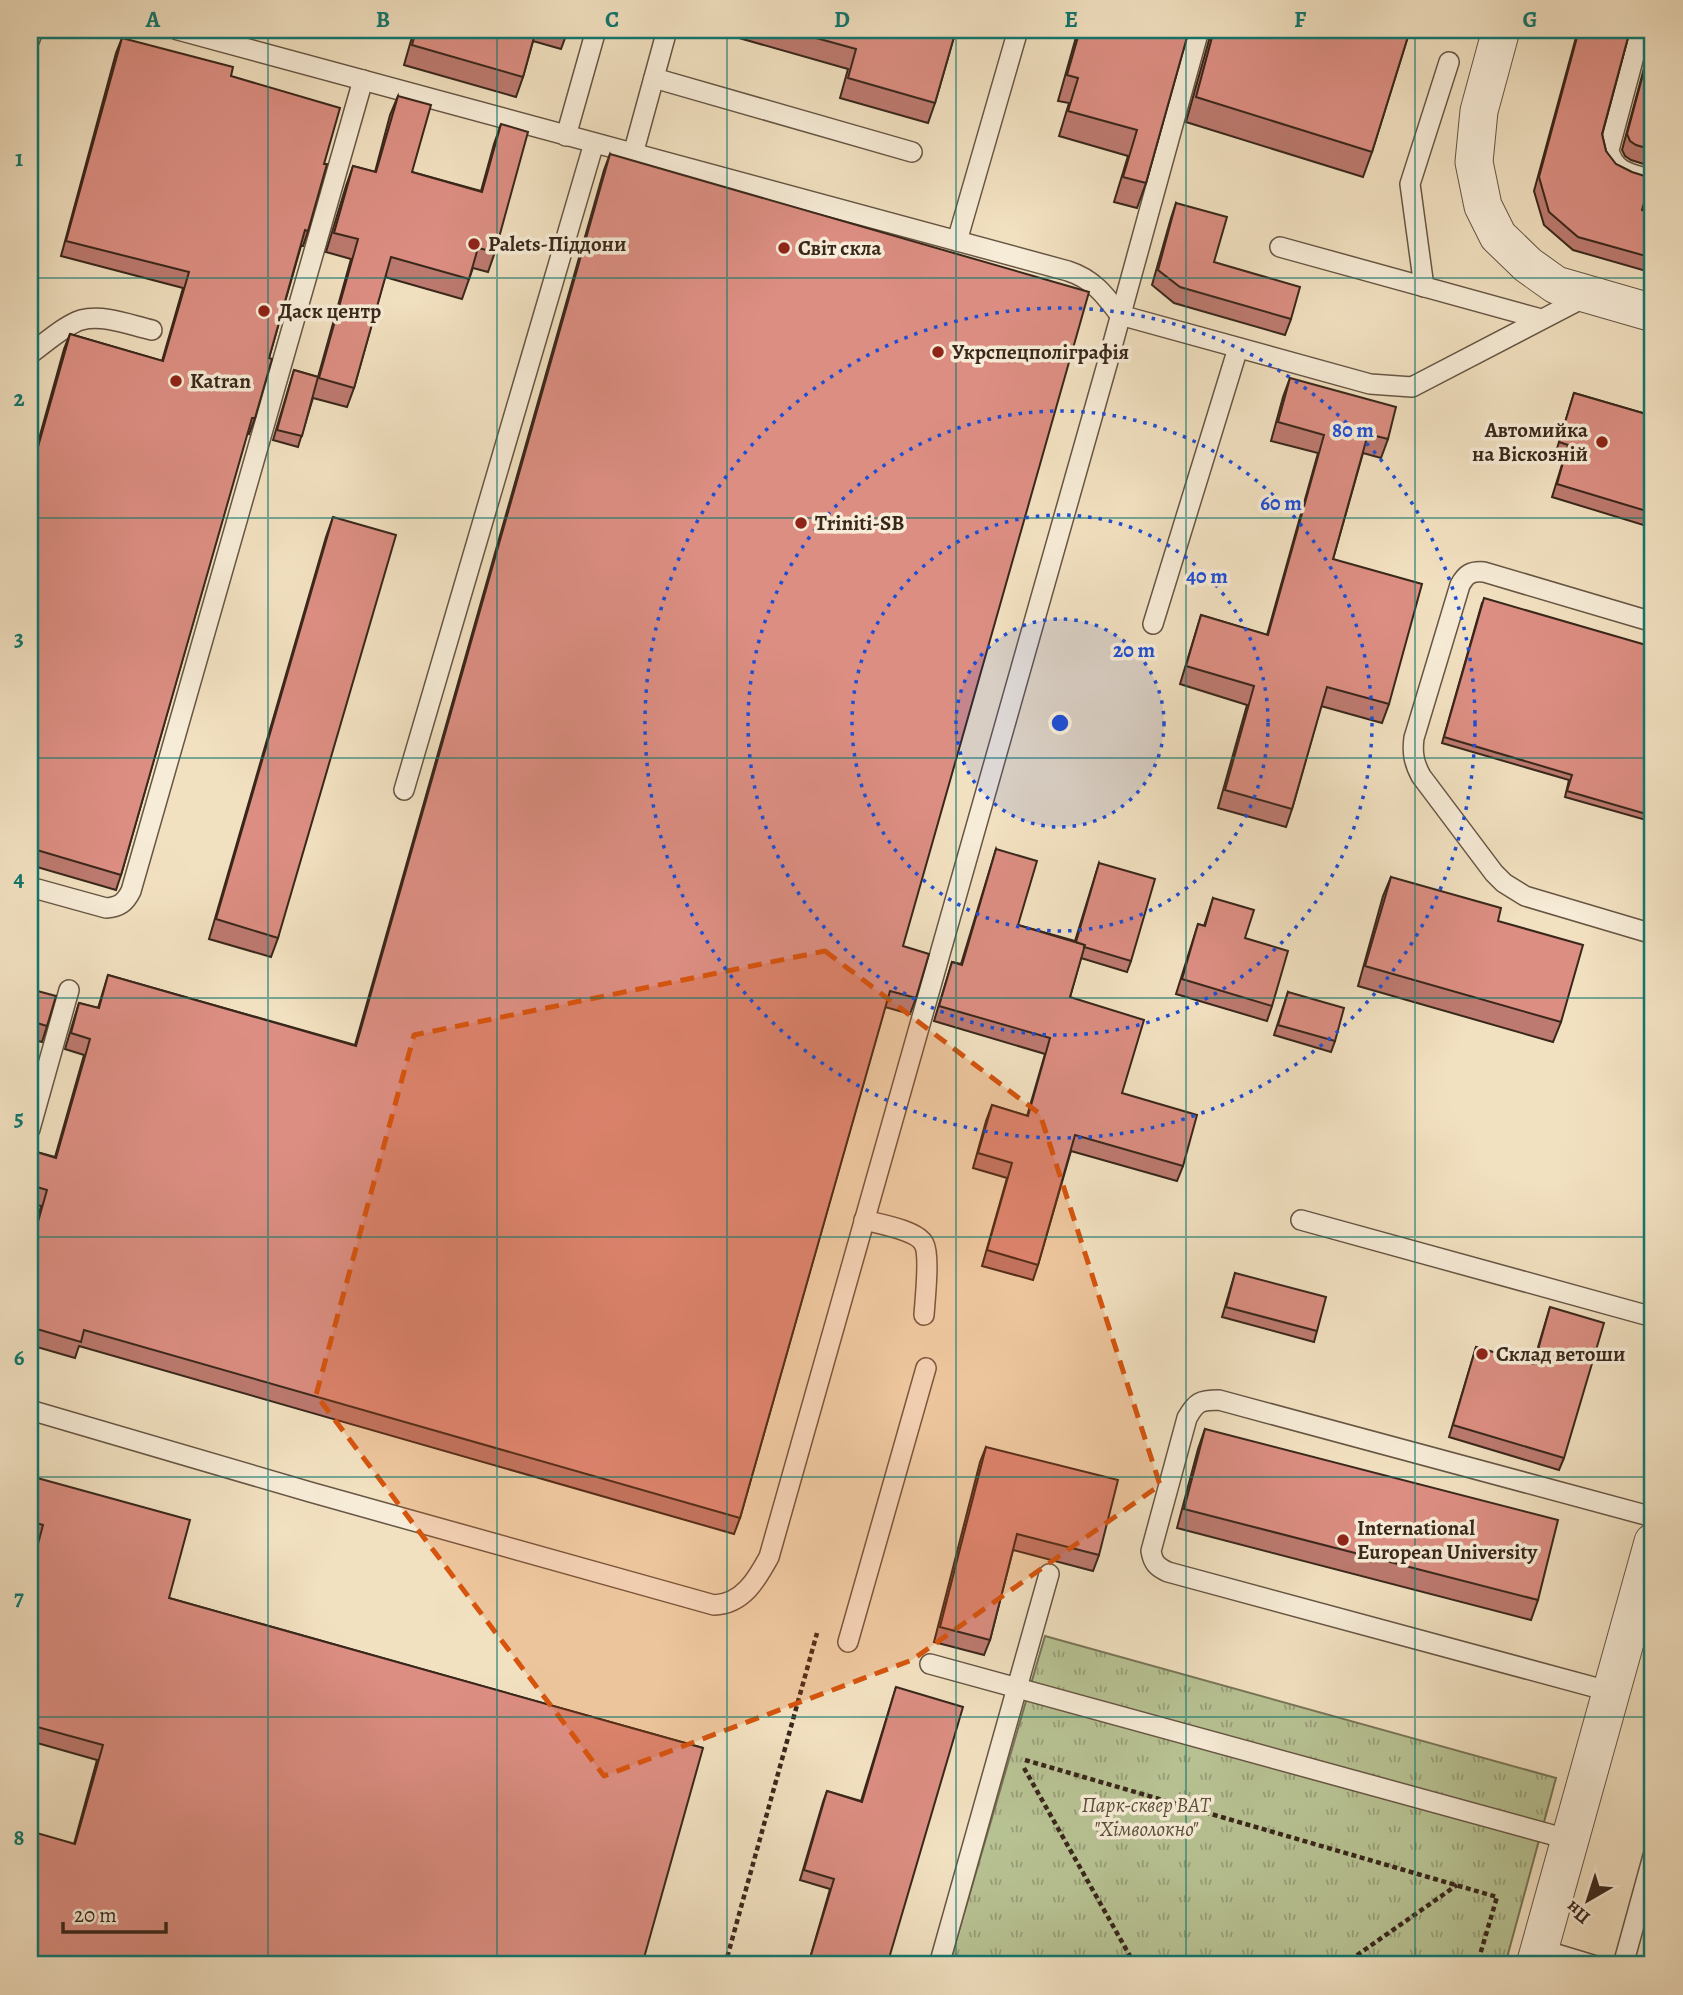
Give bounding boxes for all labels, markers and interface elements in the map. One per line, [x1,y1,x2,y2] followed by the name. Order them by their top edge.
[145,4,161,35] text: A
[376,4,390,35] text: B
[605,4,619,35] text: C
[834,4,850,35] text: D
[1064,4,1078,35] text: E
[1294,4,1307,35] text: F
[1522,4,1538,35] text: G
[15,143,23,174] text: 1
[488,230,626,258] place label: Palets-Піддони
[798,234,882,262] place label: Світ скла
[466,236,482,252] marker: Palets-Піддони
[776,240,792,256] marker: Світ скла
[278,297,381,325] place label: Даск центр
[256,303,272,319] marker: Даск центр
[952,338,1129,366] place label: Укрспецполіграфія
[930,344,946,360] marker: Укрспецполіграфія
[190,367,251,395] place label: Katran
[168,373,184,389] marker: Katran
[13,383,25,414] text: 2
[1332,416,1374,444] text: 80 m
[1472,416,1588,468] place label: Автомийка на Віскозній
[1594,434,1610,450] marker: Автомийка на Віскозній
[1260,489,1302,517] text: 60 m
[815,509,904,537] place label: Triniti-SB
[793,515,809,531] marker: Triniti-SB
[1186,562,1228,590] text: 40 m
[14,623,24,654] text: 3
[1113,636,1155,664] text: 20 m
[1048,711,1072,735] centre of rings
[14,863,25,894] text: 4
[14,1102,24,1133] text: 5
[1496,1340,1625,1368] place label: Склад ветоши
[14,1342,25,1373] text: 6
[1474,1346,1490,1362] marker: Склад ветоши
[1357,1514,1538,1566] place label: International European University
[1335,1532,1351,1548] marker: International European University
[14,1582,24,1613] text: 7
[1082,1791,1211,1843] park label: Парк-сквер ВАТ "Хімволокно"
[13,1822,25,1853] text: 8
[1554,1866,1624,1936] north arrow
[63,1890,166,1934] scale bar
[1560,1895,1596,1930] text: Пн
[74,1901,117,1929] text: 20 m

